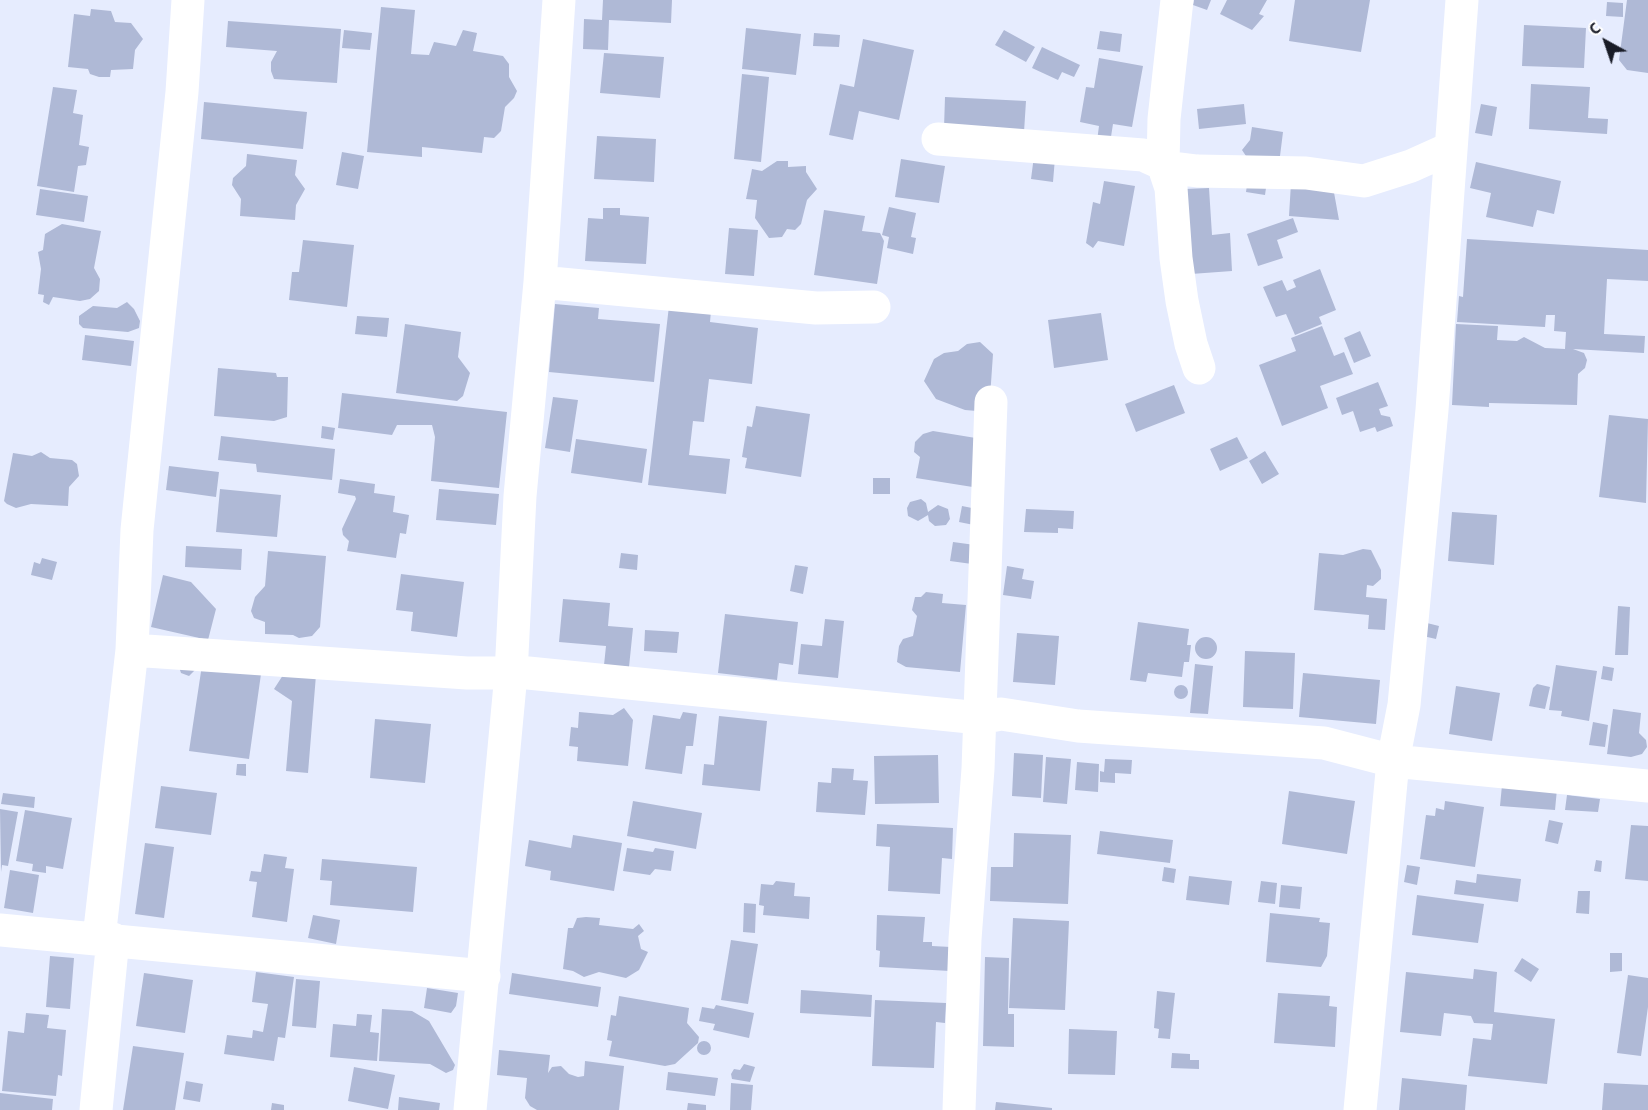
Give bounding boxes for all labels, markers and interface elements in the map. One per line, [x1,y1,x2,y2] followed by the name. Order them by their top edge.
[1576,12,1636,72] north arrow
[1585,18,1604,39] text: С

